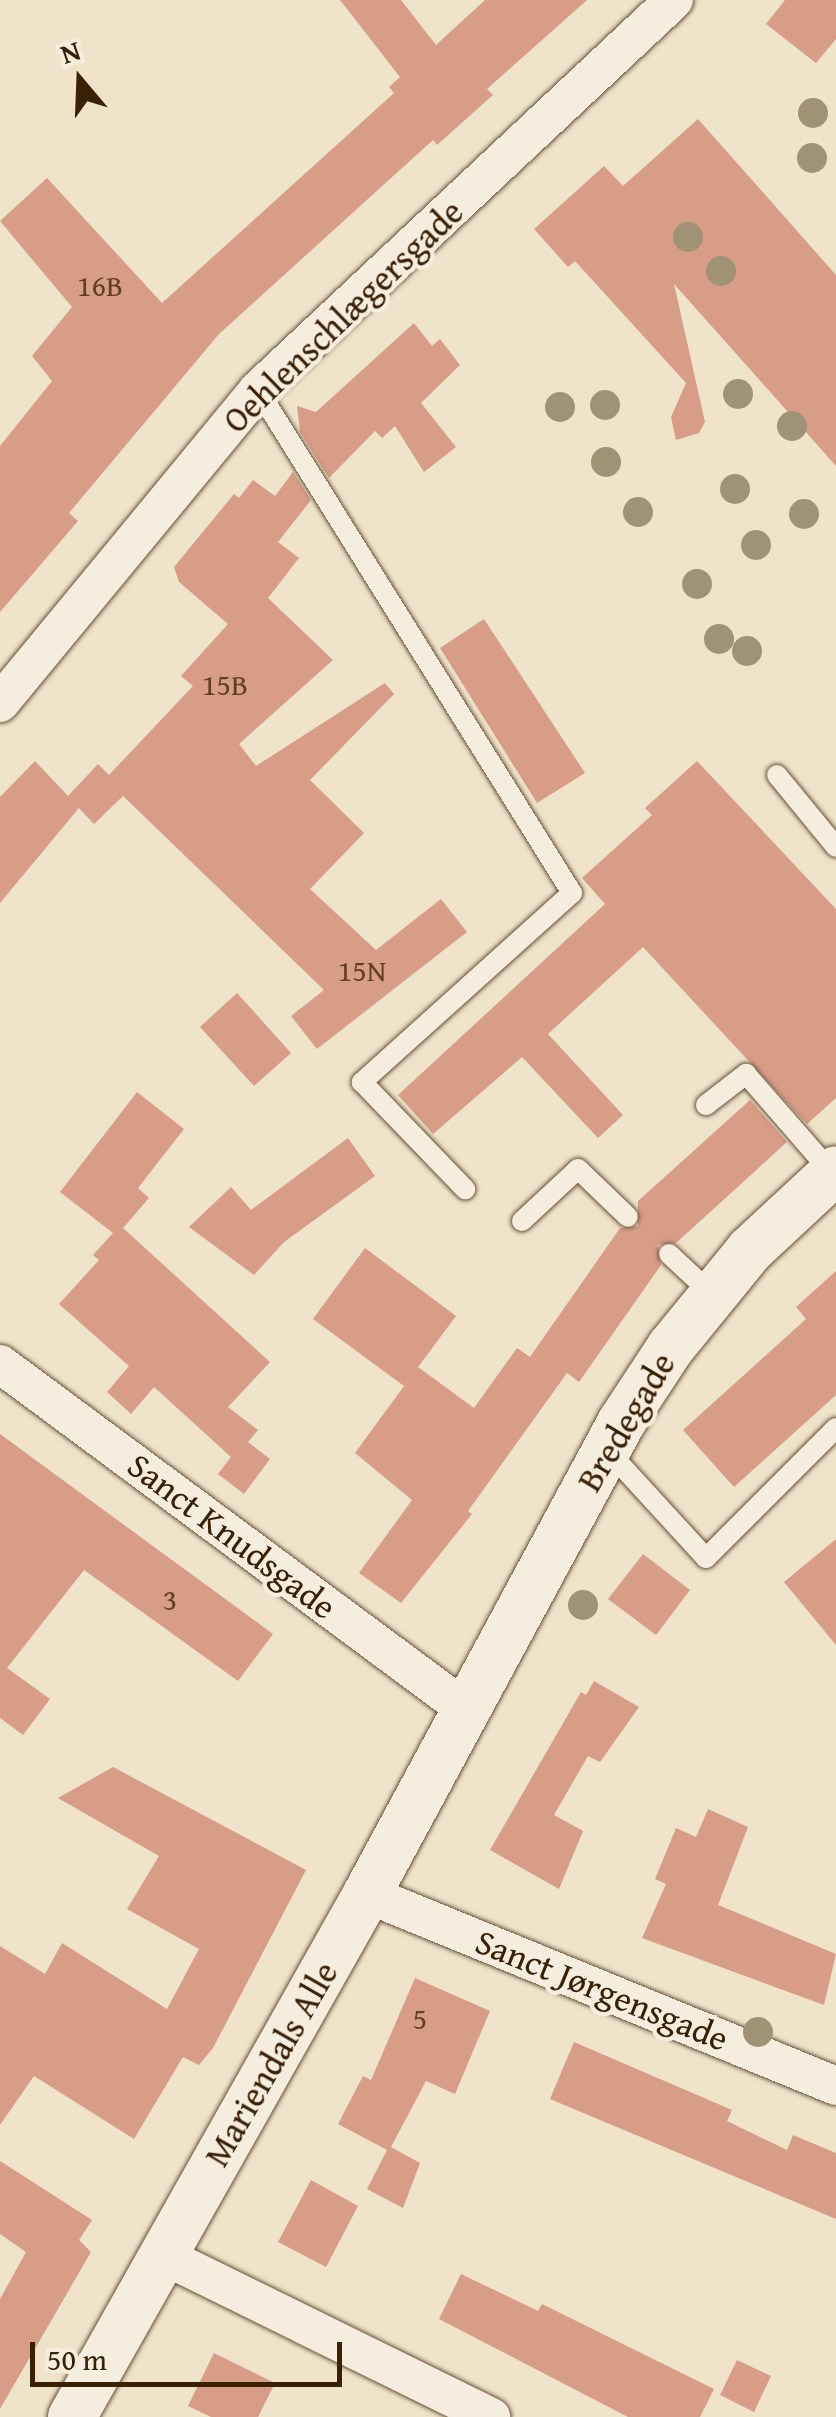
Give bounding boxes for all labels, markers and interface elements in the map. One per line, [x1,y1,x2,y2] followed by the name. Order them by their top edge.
[55,29,86,74] text: N
[30,30,130,130] north arrow
[214,191,472,441] street label: Oehlenschlægersgade
[77,267,123,303] house number: 16B
[202,666,248,702] house number: 15B
[338,952,386,988] house number: 15N
[568,1345,684,1499] street label: Bredegade
[120,1444,344,1628] street label: Sanct Knudsgade
[163,1581,177,1617] house number: 3
[470,1920,734,2060] street label: Sanct Jørgensgade
[195,1954,347,2174] street label: Mariendals Alle
[413,2000,427,2036] house number: 5
[35,2322,348,2384] scale bar
[47,2337,107,2381] text: 50 m

